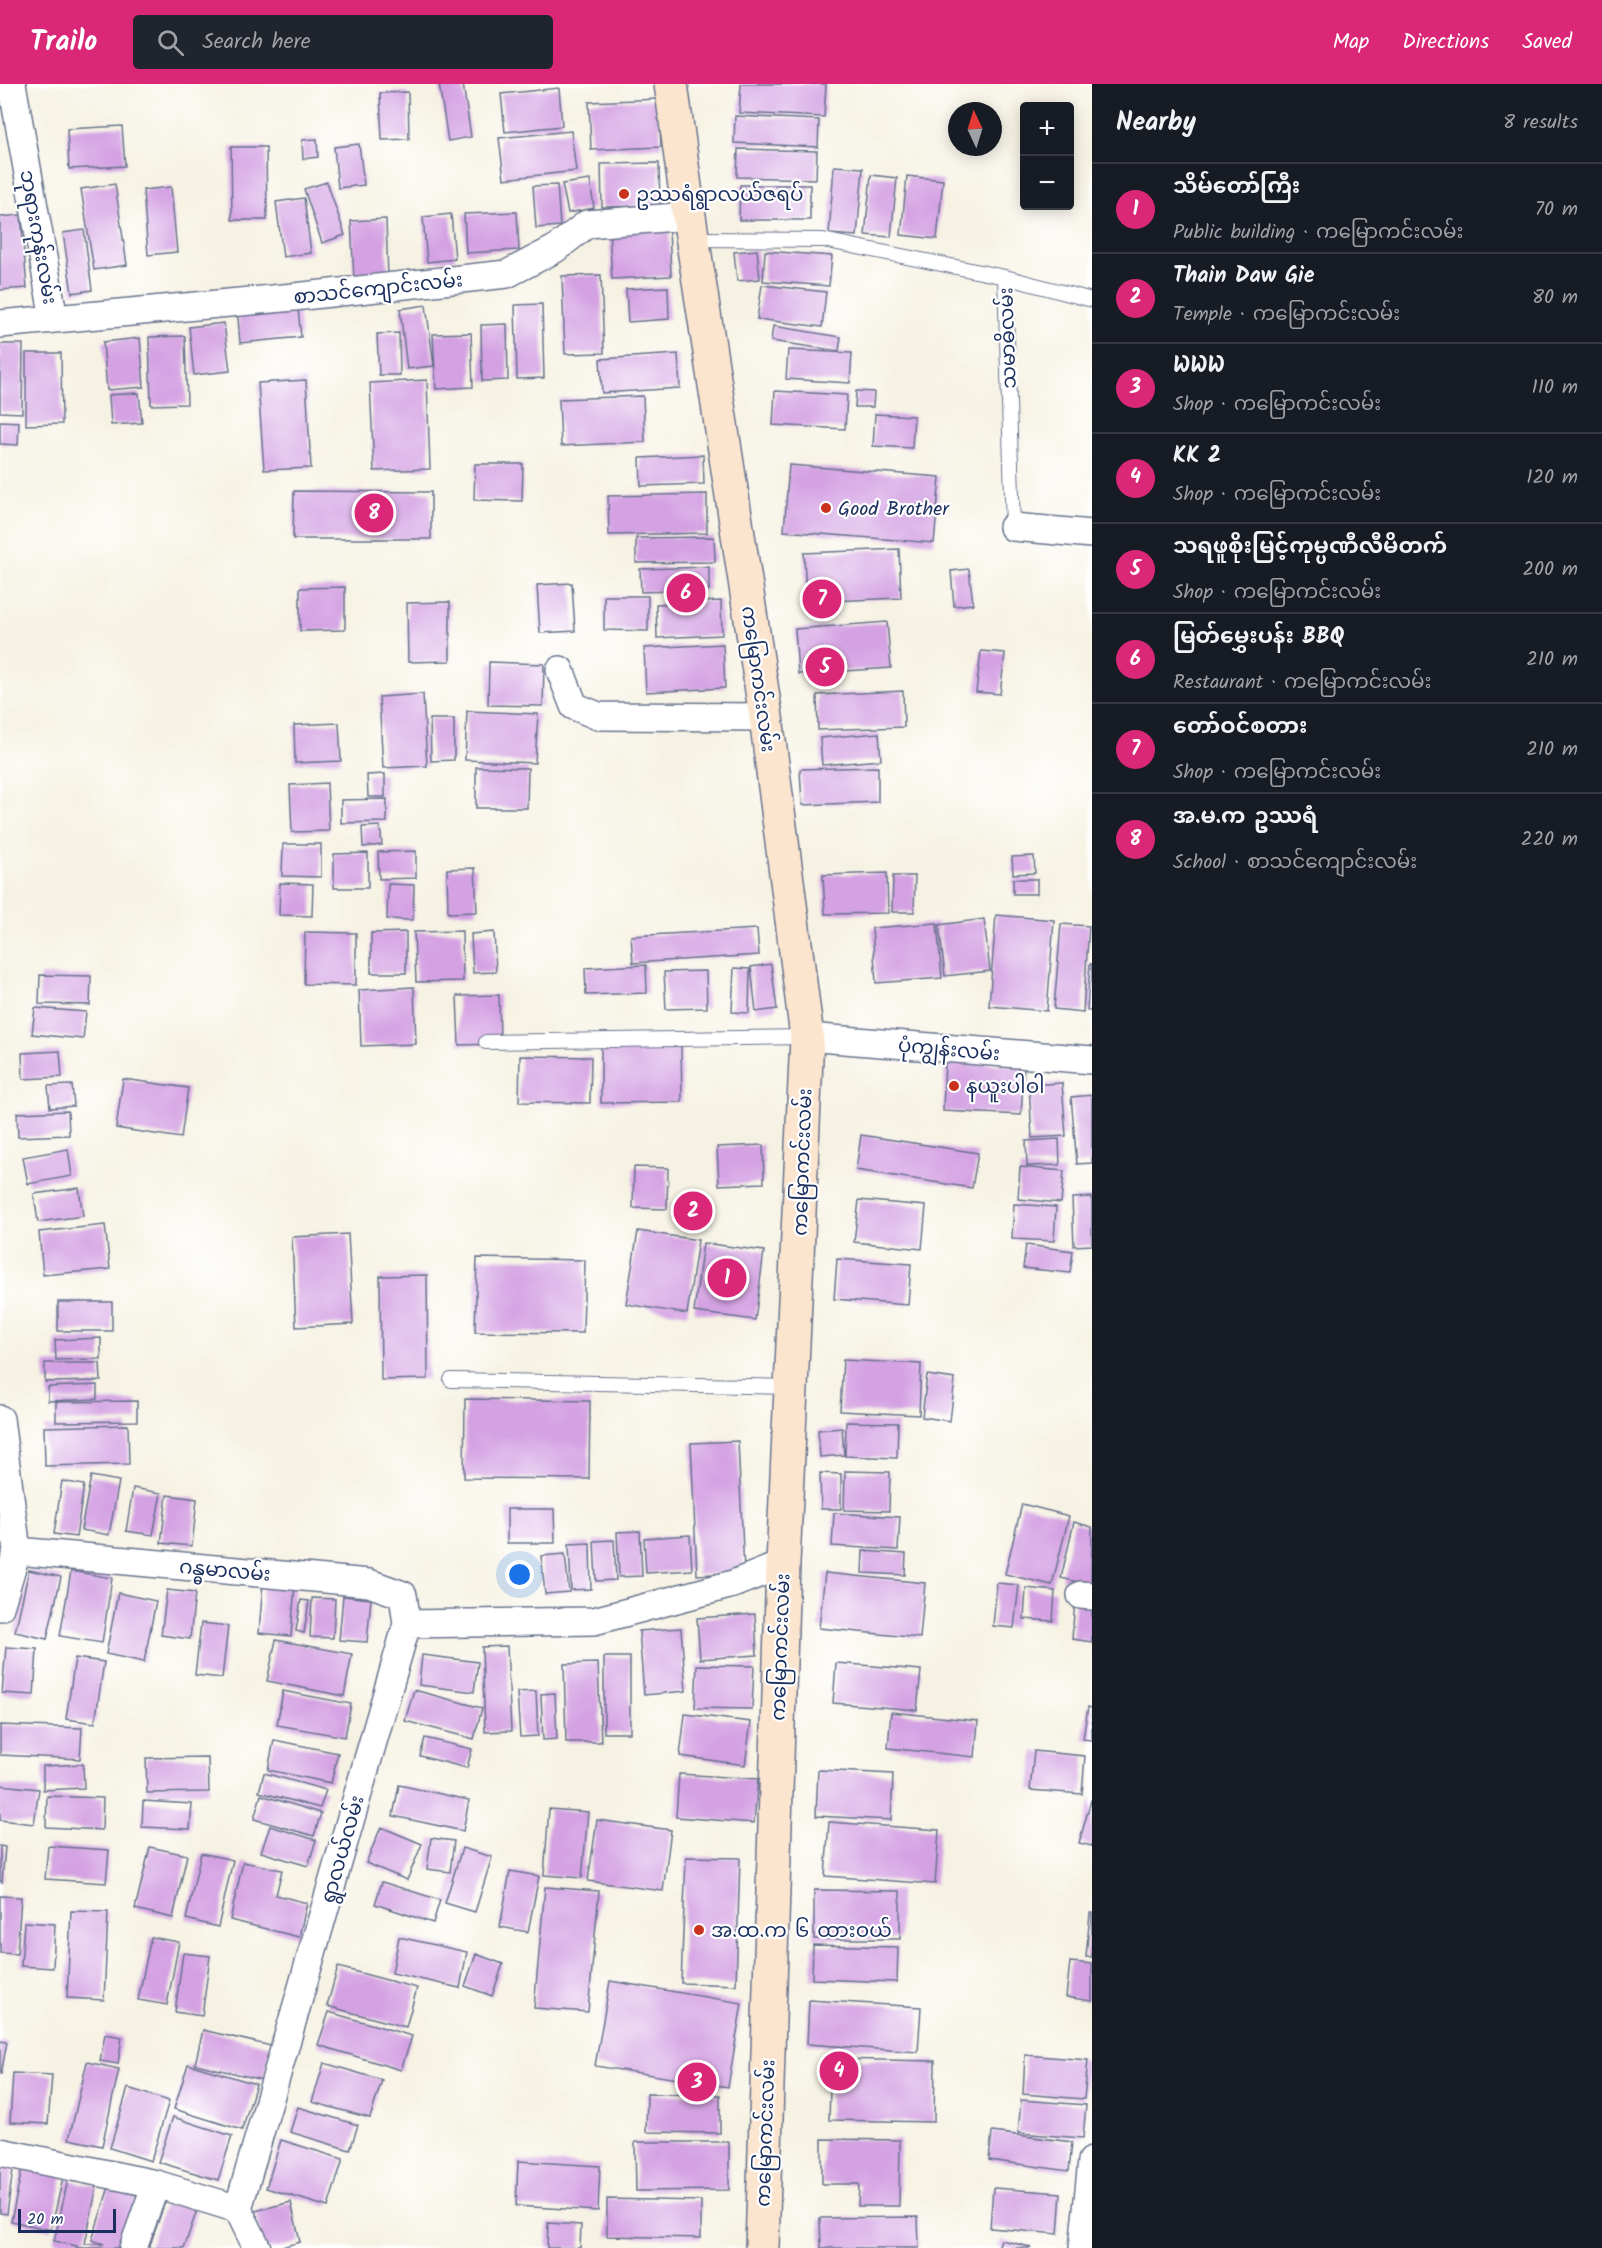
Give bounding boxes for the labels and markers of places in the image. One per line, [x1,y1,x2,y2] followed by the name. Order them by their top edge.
[636,180,804,212] place label: ဥဿရံရွာလယ်ဇရပ်
[617,187,631,201] marker: ဥဿရံရွာလယ်ဇရပ်
[354,490,394,536] pin: 8
[838,494,950,526] place label: Good Brother
[819,501,833,515] marker: Good Brother
[666,570,706,616] pin: 6
[802,576,842,622] pin: 7
[806,644,844,690] pin: 5
[966,1072,1045,1104] place label: နယူးပါဝါ
[947,1079,961,1093] marker: နယူးပါဝါ
[674,1188,712,1234] pin: 2
[708,1256,746,1300] pin: 1
[711,1916,892,1948] place label: အ.ထ.က ၆ ထားဝယ်
[692,1923,706,1937] marker: အ.ထ.က ၆ ထားဝယ်
[820,2048,858,2094] pin: 4
[678,2060,716,2104] pin: 3

